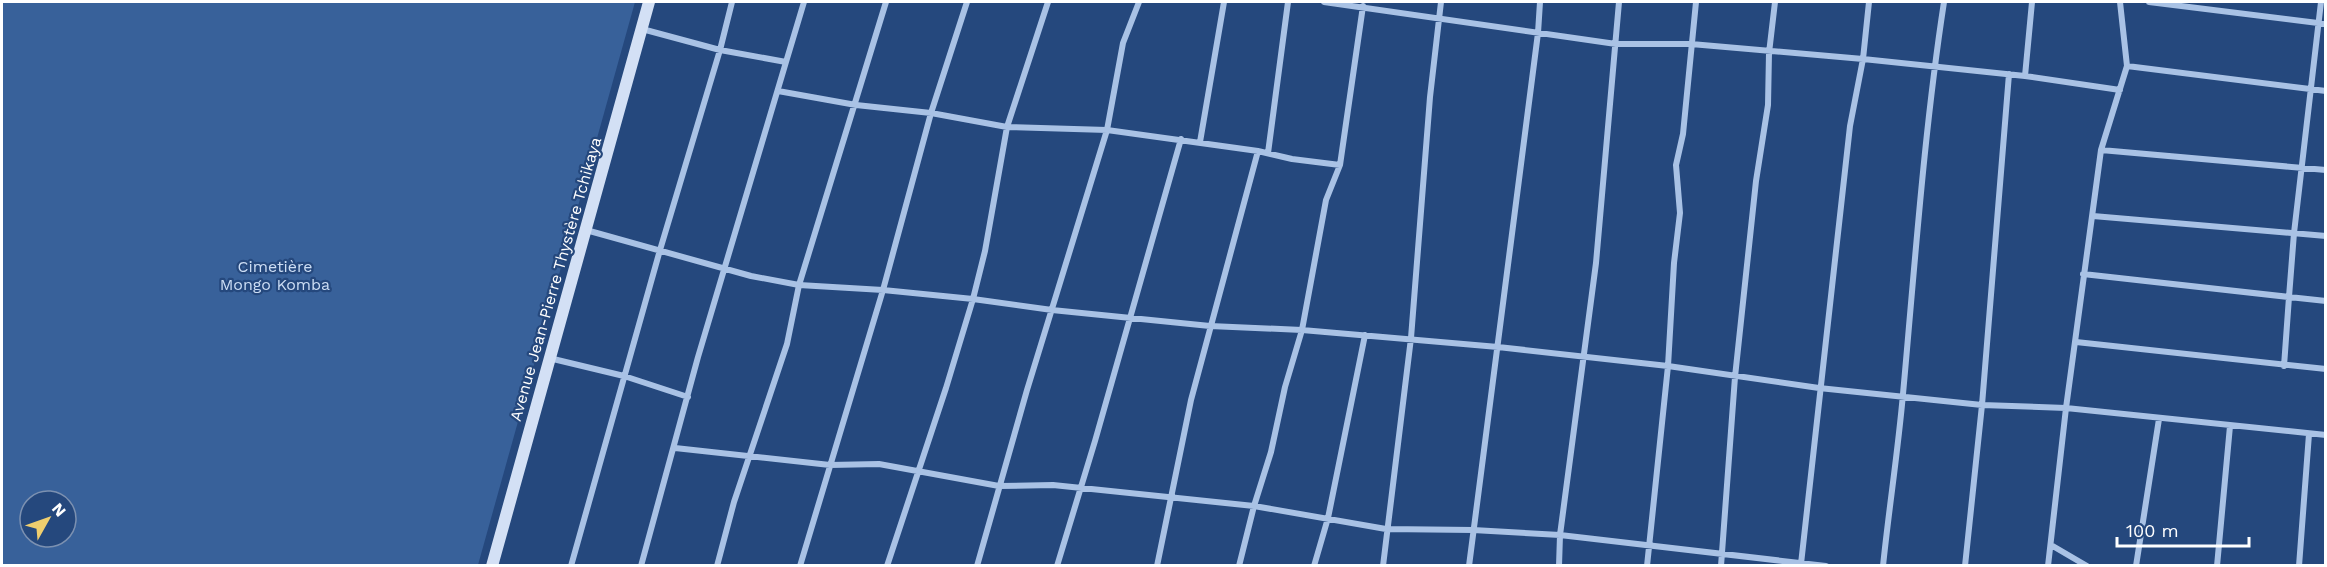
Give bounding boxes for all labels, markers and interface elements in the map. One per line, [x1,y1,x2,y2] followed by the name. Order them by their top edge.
[506,135,605,423] street label: Avenue Jean-Pierre Thystère Tchikaya
[220,257,330,294] park label: Cimetière Mongo Komba
[18,489,78,549] north arrow
[48,499,70,520] text: N
[2117,510,2249,548] scale bar
[2126,520,2179,541] text: 100 m

